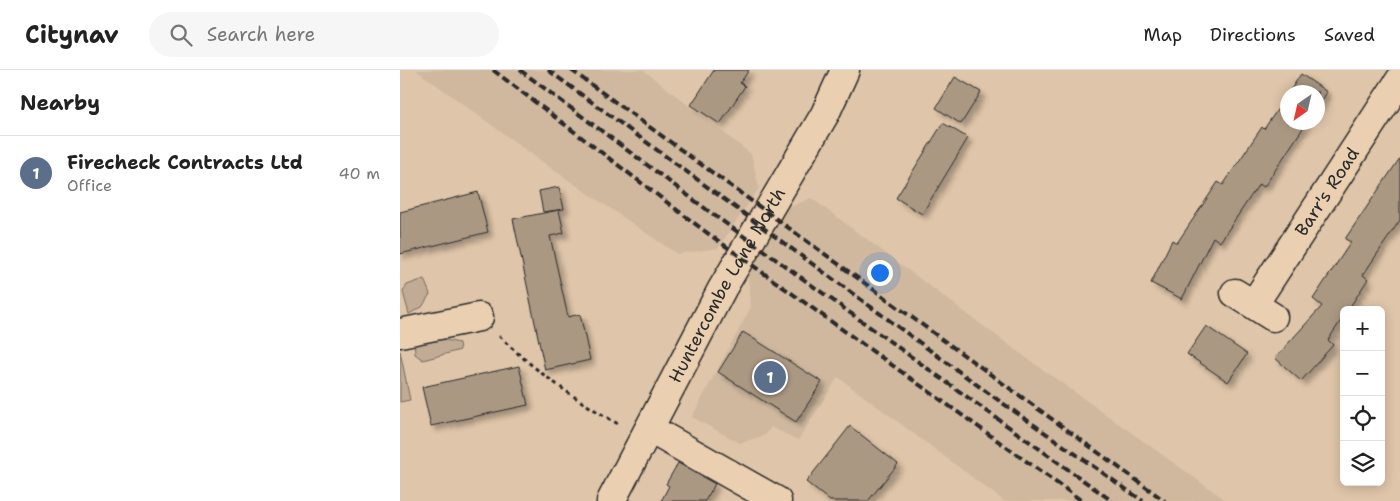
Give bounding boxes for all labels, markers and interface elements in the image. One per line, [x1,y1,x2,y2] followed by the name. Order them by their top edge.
[149,12,499,57] search box
[25,19,119,51] text: Citynav
[167,21,195,49] icon: search
[207,22,315,47] text: Search here
[1144,23,1182,47] text: Map
[1210,23,1296,47] text: Directions
[1324,23,1375,47] text: Saved
[1280,85,1325,130] north arrow
[20,89,100,117] text: Nearby
[1289,143,1365,241] street label: Barr's Road
[67,150,303,175] text: Firecheck Contracts Ltd
[32,163,40,184] text: 1
[338,163,380,184] text: 40 m
[67,175,112,196] text: Office
[663,183,791,387] street label: Huntercombe Lane North
[867,260,893,286] your location
[1340,306,1385,486] map controls
[1340,306,1385,351] button: +
[1340,351,1385,396] button: −
[754,358,786,396] pin: 1
[1340,396,1385,441] button: locate
[1340,441,1385,486] button: layers

